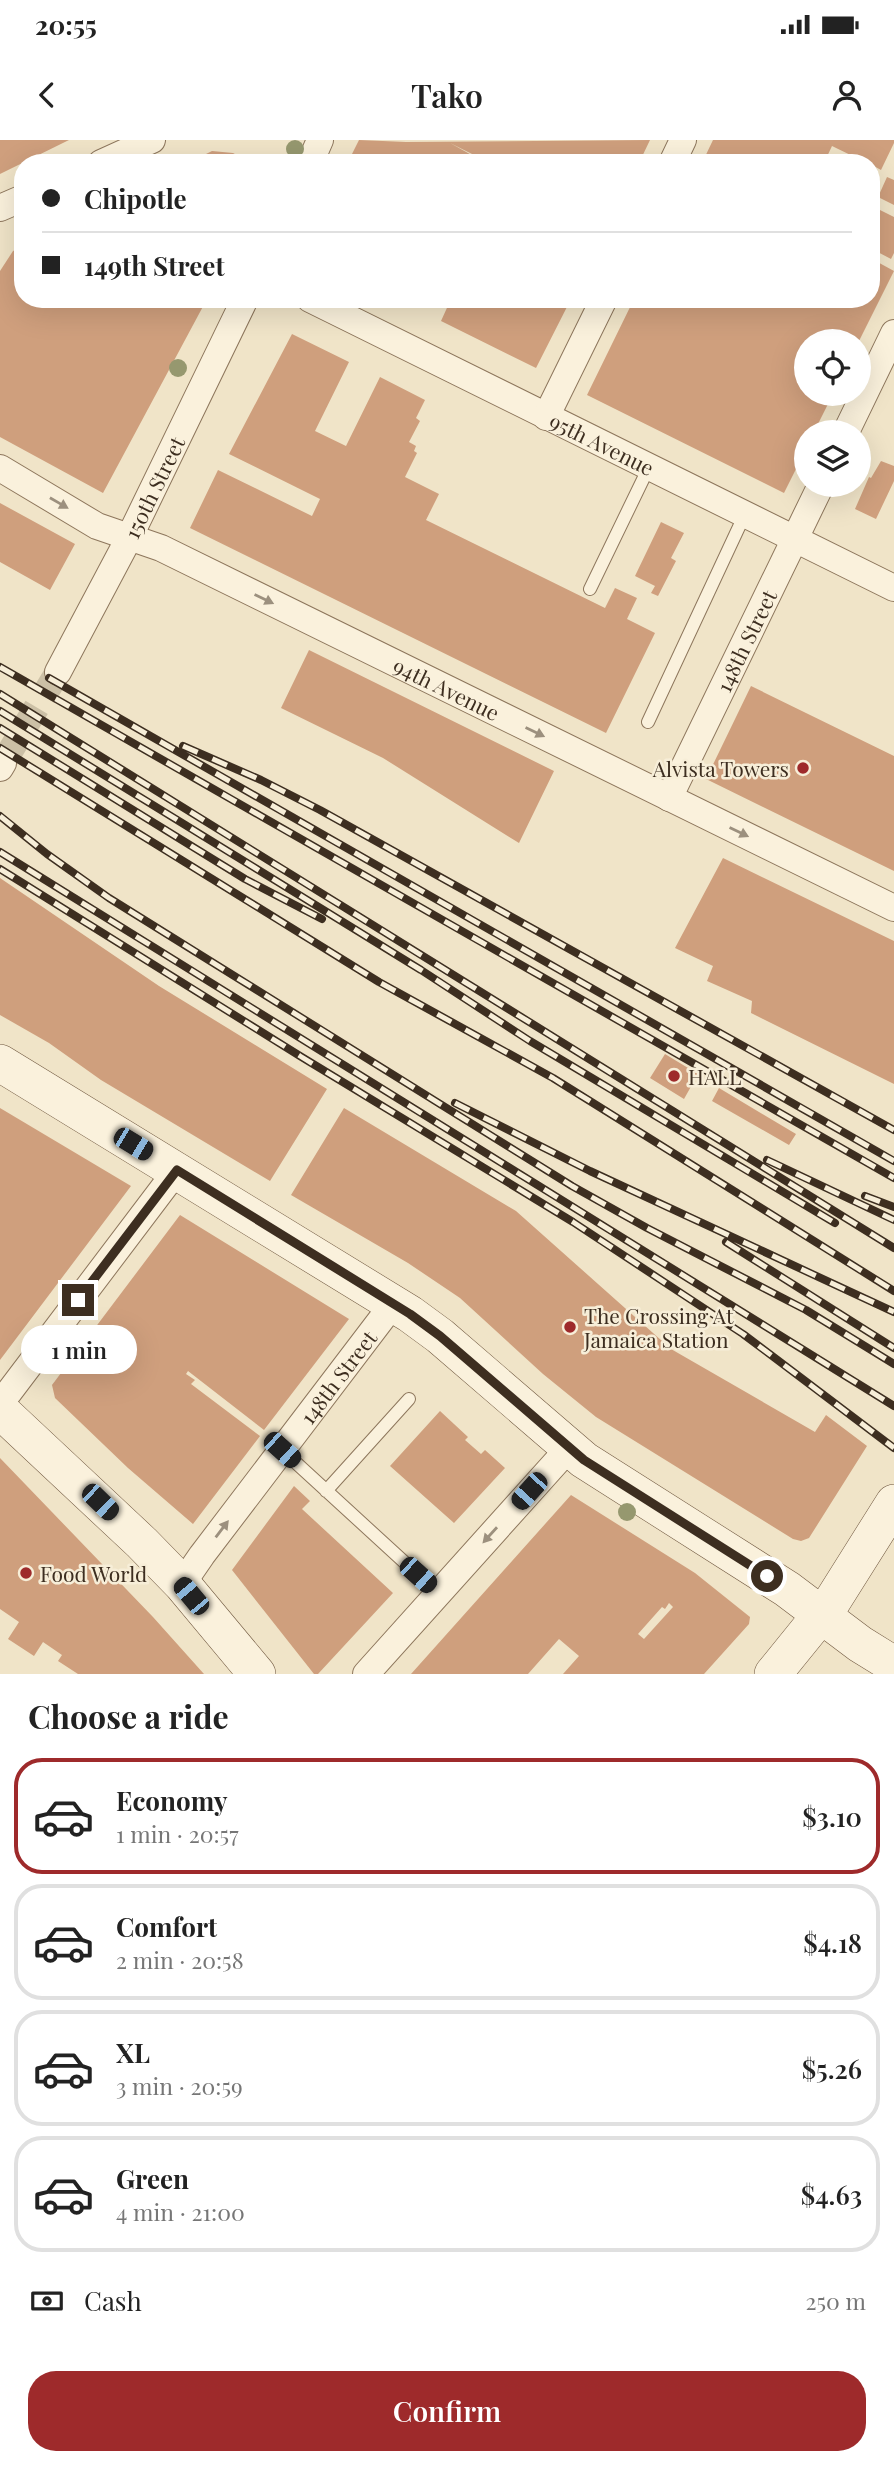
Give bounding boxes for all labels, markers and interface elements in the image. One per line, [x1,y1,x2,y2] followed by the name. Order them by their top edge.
[35,7,97,42] text: 20:55
[411,73,483,116] text: Tako
[28,76,66,114] icon: back
[828,76,866,114] icon: person
[84,181,187,216] text: Chipotle
[84,248,225,283] text: 149th Street
[794,329,871,497] map controls
[794,329,871,406] button: locate
[545,406,659,481] street label: 95th Avenue
[794,420,871,497] button: layers
[117,431,191,543] street label: 150th Street
[49,497,68,510] one-way arrow
[709,584,782,696] street label: 148th Street
[254,593,274,605] one-way arrow
[389,650,504,726] street label: 94th Avenue
[525,726,545,737] one-way arrow
[652,754,789,782] place label: Alvista Towers
[795,760,811,776] marker: Alvista Towers
[729,826,749,837] one-way arrow
[688,1062,741,1090] place label: HALL
[666,1068,682,1084] marker: HALL
[110,1124,157,1164] car
[62,1284,94,1316] route end
[583,1301,734,1353] place label: The Crossing At Jamaica Station
[562,1319,578,1335] marker: The Crossing At Jamaica Station
[20,1324,136,1374] callout: 1 min
[293,1324,382,1429] street label: 148th Street
[51,1334,107,1365] text: 1 min
[260,1428,305,1472] car
[508,1468,551,1514] car
[78,1480,123,1524] car
[214,1520,228,1538] one-way arrow
[483,1526,499,1543] one-way arrow
[396,1553,441,1597] car
[40,1559,147,1587] place label: Food World
[751,1560,783,1592] route start
[18,1565,34,1581] marker: Food World
[170,1573,213,1619] car
[28,1694,229,1737] text: Choose a ride
[116,1783,227,1818] text: Economy
[32,1785,95,1848] icon: car
[802,1799,862,1834] text: $3.10
[116,1818,238,1849] text: 1 min · 20:57
[116,1909,217,1944] text: Comfort
[32,1911,95,1974] icon: car
[803,1925,862,1960] text: $4.18
[116,1944,244,1975] text: 2 min · 20:58
[116,2035,150,2070] text: XL
[32,2037,95,2100] icon: car
[802,2051,862,2086] text: $5.26
[116,2070,243,2101] text: 3 min · 20:59
[116,2161,189,2196] text: Green
[32,2163,95,2226] icon: car
[801,2177,862,2212] text: $4.63
[116,2196,245,2227] text: 4 min · 21:00
[28,2282,66,2320] icon: cash
[84,2283,142,2318] text: Cash
[805,2285,866,2316] text: 250 m
[28,2371,866,2451] button: Confirm

